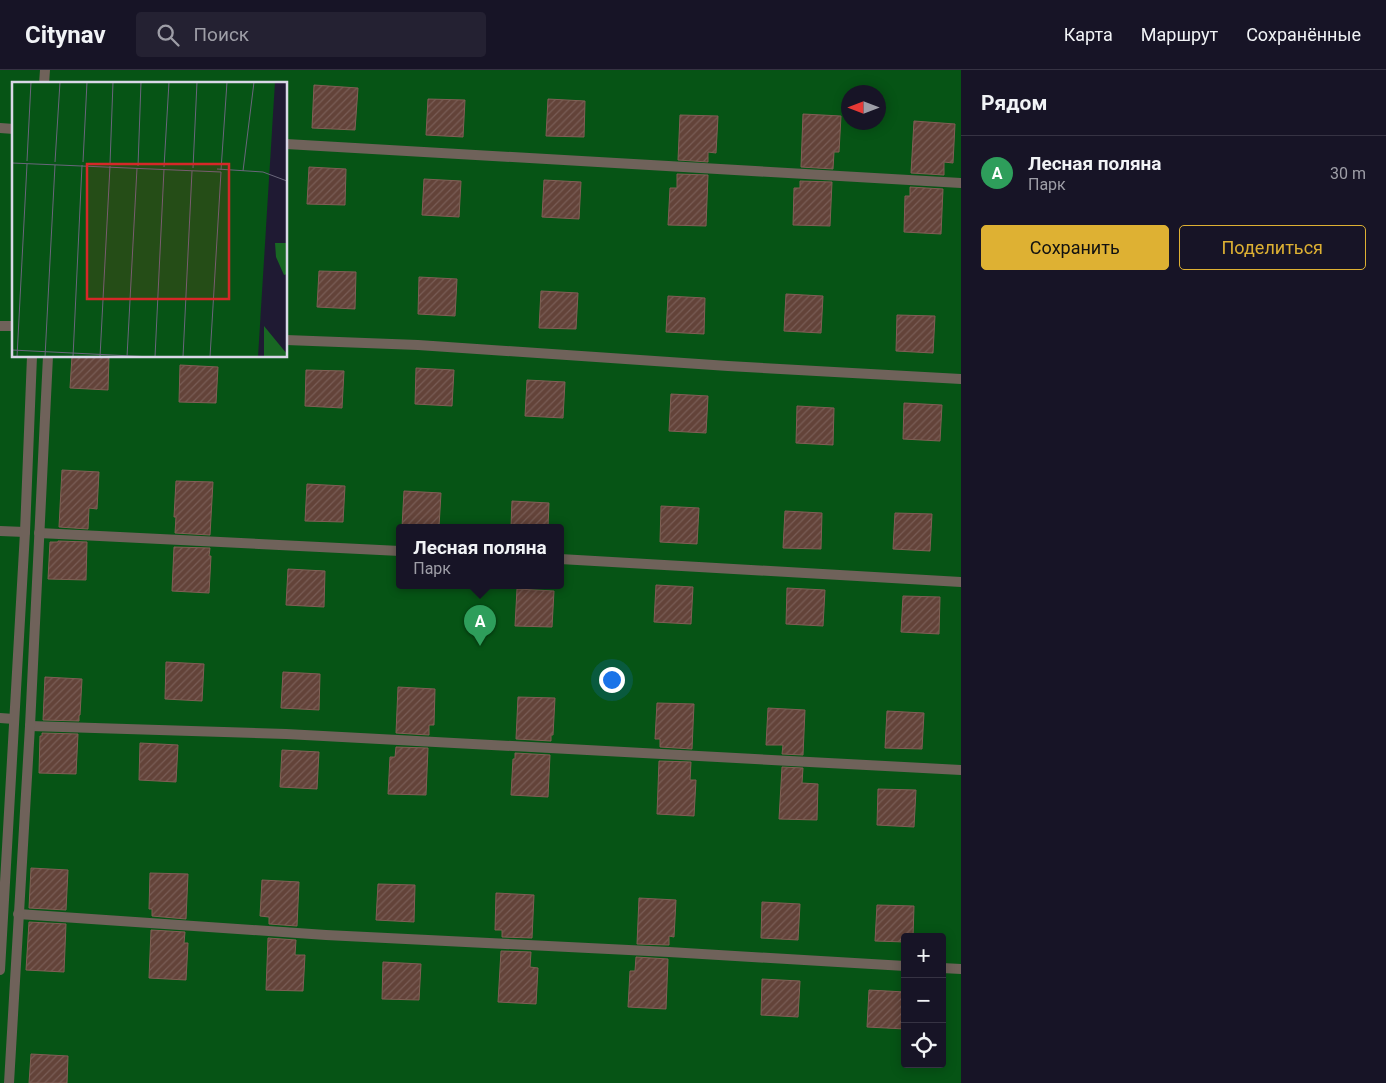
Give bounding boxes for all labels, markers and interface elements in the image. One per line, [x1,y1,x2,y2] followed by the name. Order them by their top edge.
[136,12,486,57] search box
[25,21,106,49] text: Citynav
[154,21,182,49] icon: search
[194,23,249,46] text: Поиск
[1064,24,1113,45] text: Карта
[1141,24,1218,45] text: Маршрут
[1246,24,1361,45] text: Сохранённые
[12,82,288,358] inset map
[841,85,886,130] north arrow
[981,91,1047,115] text: Рядом
[1028,152,1162,175] text: Лесная поляна
[992,164,1002,183] text: A
[1330,164,1366,183] text: 30 m
[1028,175,1066,194] text: Парк
[981,225,1169,270] button: Сохранить
[1179,225,1366,270] button: Поделиться
[396,524,564,589] popup
[413,536,547,559] text: Лесная поляна
[413,559,451,578] text: Парк
[464,605,496,646] pin: A
[599,667,625,693] your location
[901,933,946,1068] map controls
[901,933,946,978] button: +
[901,978,946,1023] button: −
[901,1023,946,1068] button: locate

